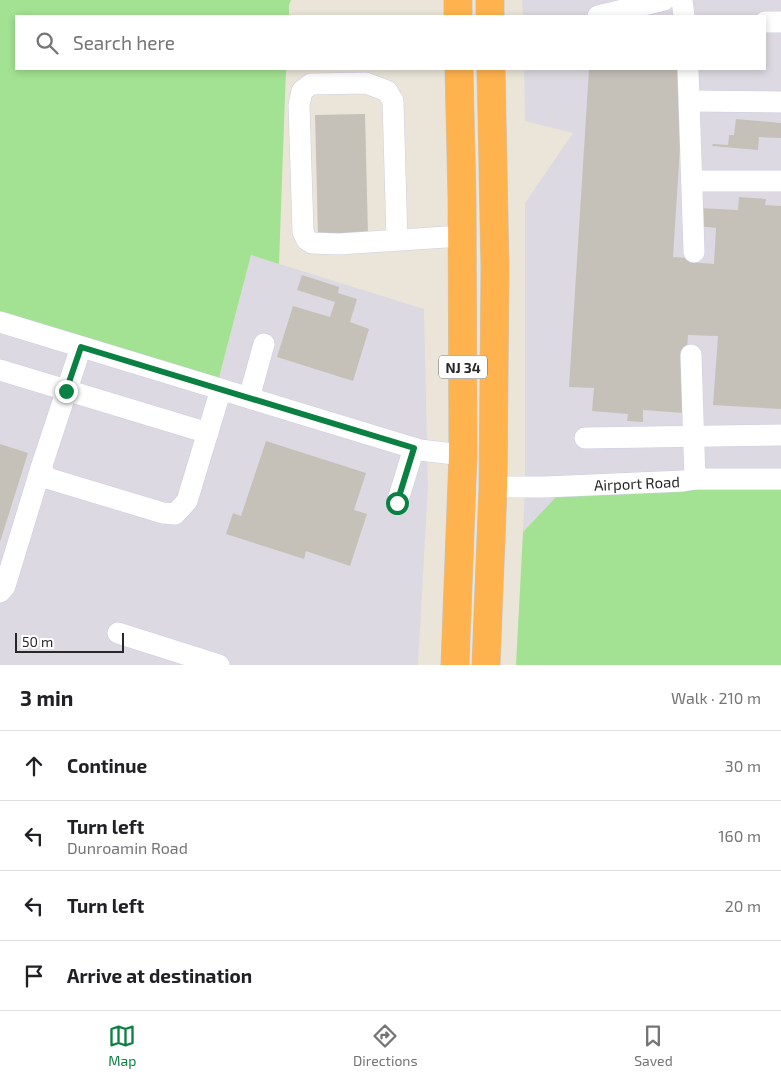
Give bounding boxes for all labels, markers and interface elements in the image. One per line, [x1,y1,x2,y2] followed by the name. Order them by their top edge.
[15,15,766,70] search box
[33,29,61,57] icon: search
[73,31,175,54] text: Search here
[439,356,487,378] road number: NJ 34
[55,380,78,403] route end
[594,472,680,494] street label: Airport Road
[386,492,409,515] route start
[15,630,124,653] scale bar
[22,633,53,650] text: 50 m
[20,685,73,710] text: 3 min
[671,688,761,707] text: Walk · 210 m
[20,752,48,780] icon: ahead
[67,754,147,777] text: Continue
[725,756,761,775] text: 30 m
[67,815,144,838] text: Turn left
[20,822,48,850] icon: left
[718,826,761,845] text: 160 m
[67,838,188,857] text: Dunroamin Road
[20,892,48,920] icon: left
[67,894,144,917] text: Turn left
[725,896,761,915] text: 20 m
[20,962,48,990] icon: arrive
[67,964,252,987] text: Arrive at destination
[108,1022,136,1069] tab: Map
[353,1022,418,1069] tab: Directions
[634,1022,673,1069] tab: Saved

